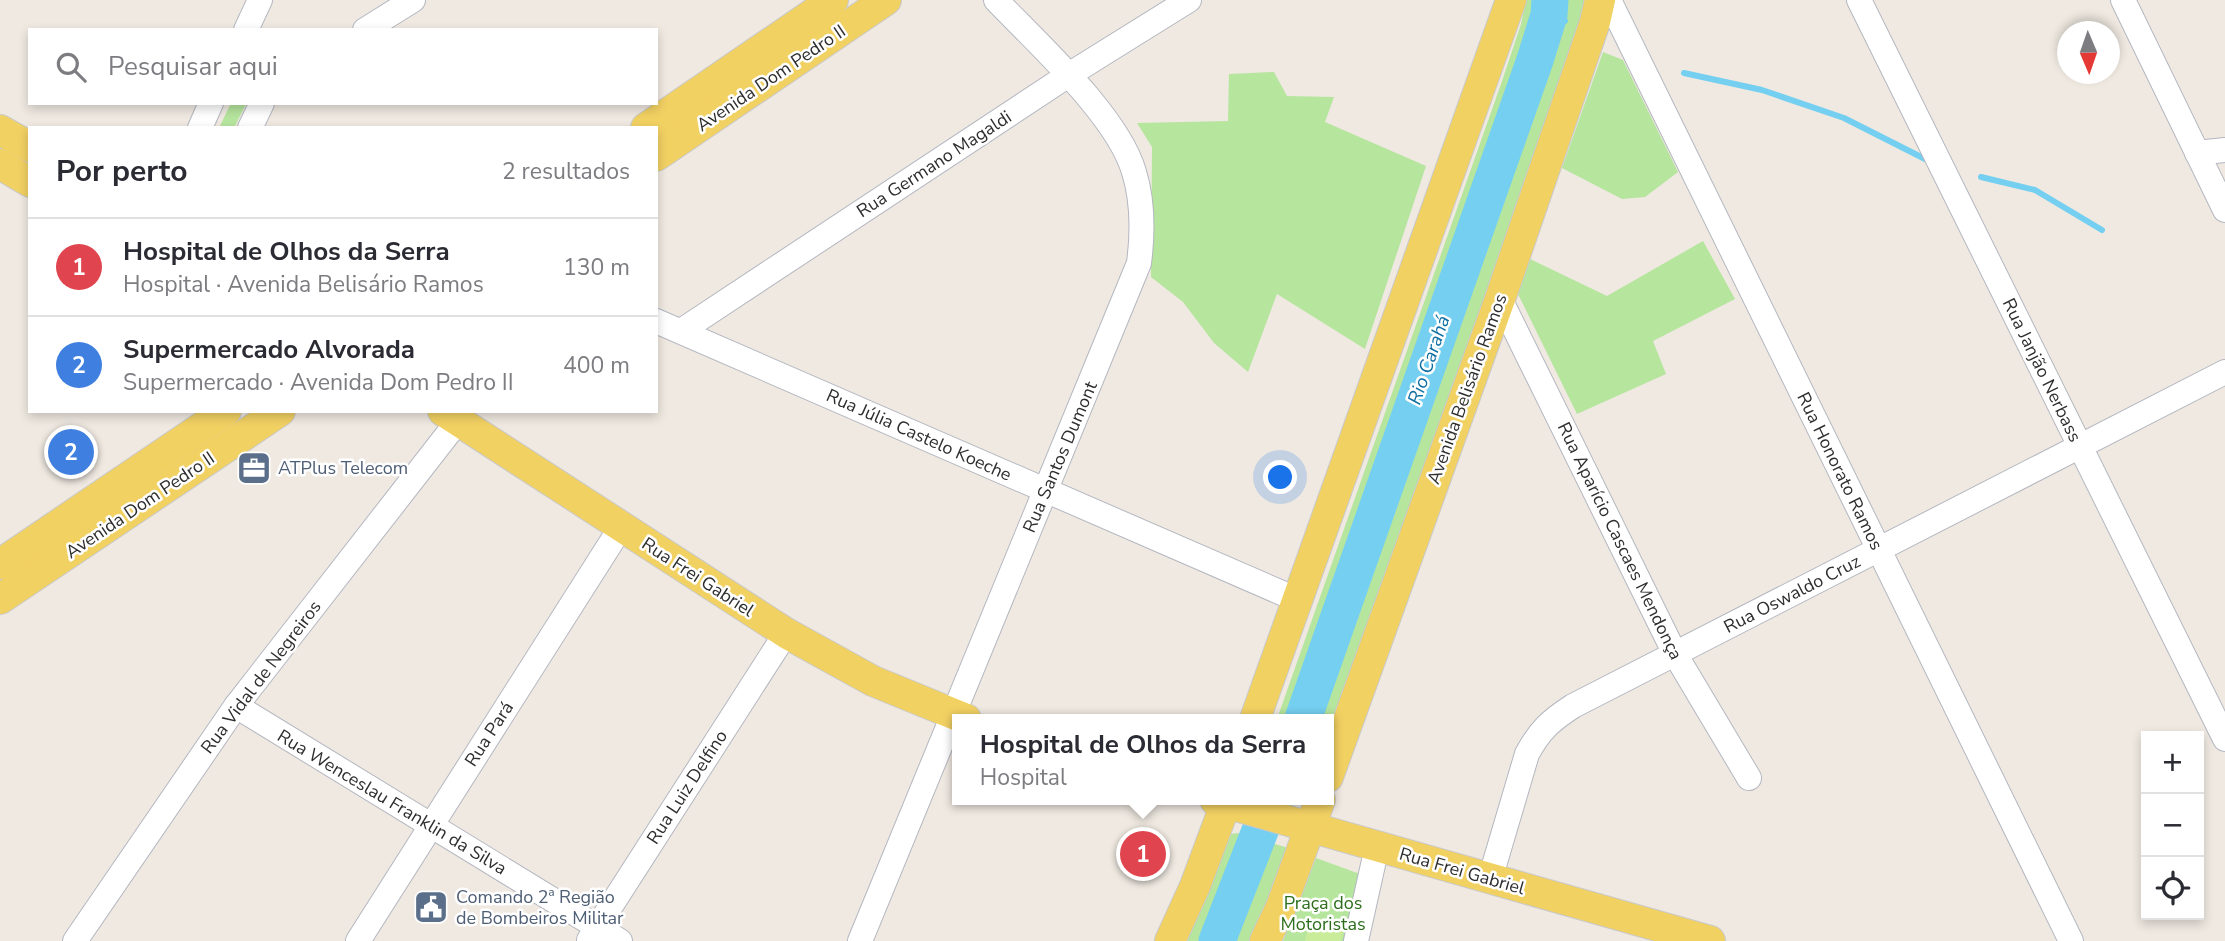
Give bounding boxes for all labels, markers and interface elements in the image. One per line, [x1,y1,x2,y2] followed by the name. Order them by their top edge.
[692,19,850,137] street label: Avenida Dom Pedro II
[2057,21,2120,84] north arrow
[28,28,658,105] search box
[52,48,90,86] icon: search
[108,49,278,84] text: Pesquisar aqui
[852,105,1016,223] street label: Rua Germano Magaldi
[56,151,187,192] text: Por perto
[502,156,630,187] text: 2 resultados
[123,234,450,269] text: Hospital de Olhos da Serra
[72,252,86,283] text: 1
[563,252,630,283] text: 130 m
[123,269,484,300] text: Hospital · Avenida Belisário Ramos
[1421,291,1513,487] street label: Avenida Belisário Ramos
[1997,294,2087,446] street label: Rua Janjão Nerbass
[1402,312,1456,408] water label: Rio Carahá
[123,332,415,367] text: Supermercado Alvorada
[72,350,86,381] text: 2
[563,350,630,381] text: 400 m
[123,367,514,398] text: Supermercado · Avenida Dom Pedro II
[1017,377,1103,536] street label: Rua Santos Dumont
[823,383,1015,487] street label: Rua Júlia Castelo Koeche
[1791,388,1889,554] street label: Rua Honorato Ramos
[1552,418,1688,664] street label: Rua Aparício Cascaes Mendonça
[48,426,94,478] pin: 2
[61,446,219,564] street label: Avenida Dom Pedro II
[235,449,273,487] office icon: ATPlus Telecom
[278,456,408,480] place label: ATPlus Telecom
[1263,460,1297,494] your location
[637,532,759,623] street label: Rua Frei Gabriel
[1720,549,1864,639] street label: Rua Oswaldo Cruz
[195,595,327,759] street label: Rua Vidal de Negreiros
[459,697,519,771] street label: Rua Pará
[952,714,1334,805] popup
[273,724,511,880] street label: Rua Wenceslau Franklin da Silva
[641,725,733,849] street label: Rua Luiz Delfino
[980,727,1306,762] text: Hospital de Olhos da Serra
[2141,731,2204,920] map controls
[2141,731,2204,794] button: +
[980,762,1067,793] text: Hospital
[2141,794,2204,857] button: −
[1120,828,1166,880] pin: 1
[1397,842,1528,901] street label: Rua Frei Gabriel
[2141,857,2204,920] button: locate
[456,885,624,930] place label: Comando 2ª Região de Bombeiros Militar
[412,888,450,926] public building icon: Comando 2ª Região de Bombeiros Militar
[1280,891,1366,936] park label: Praça dos Motoristas

